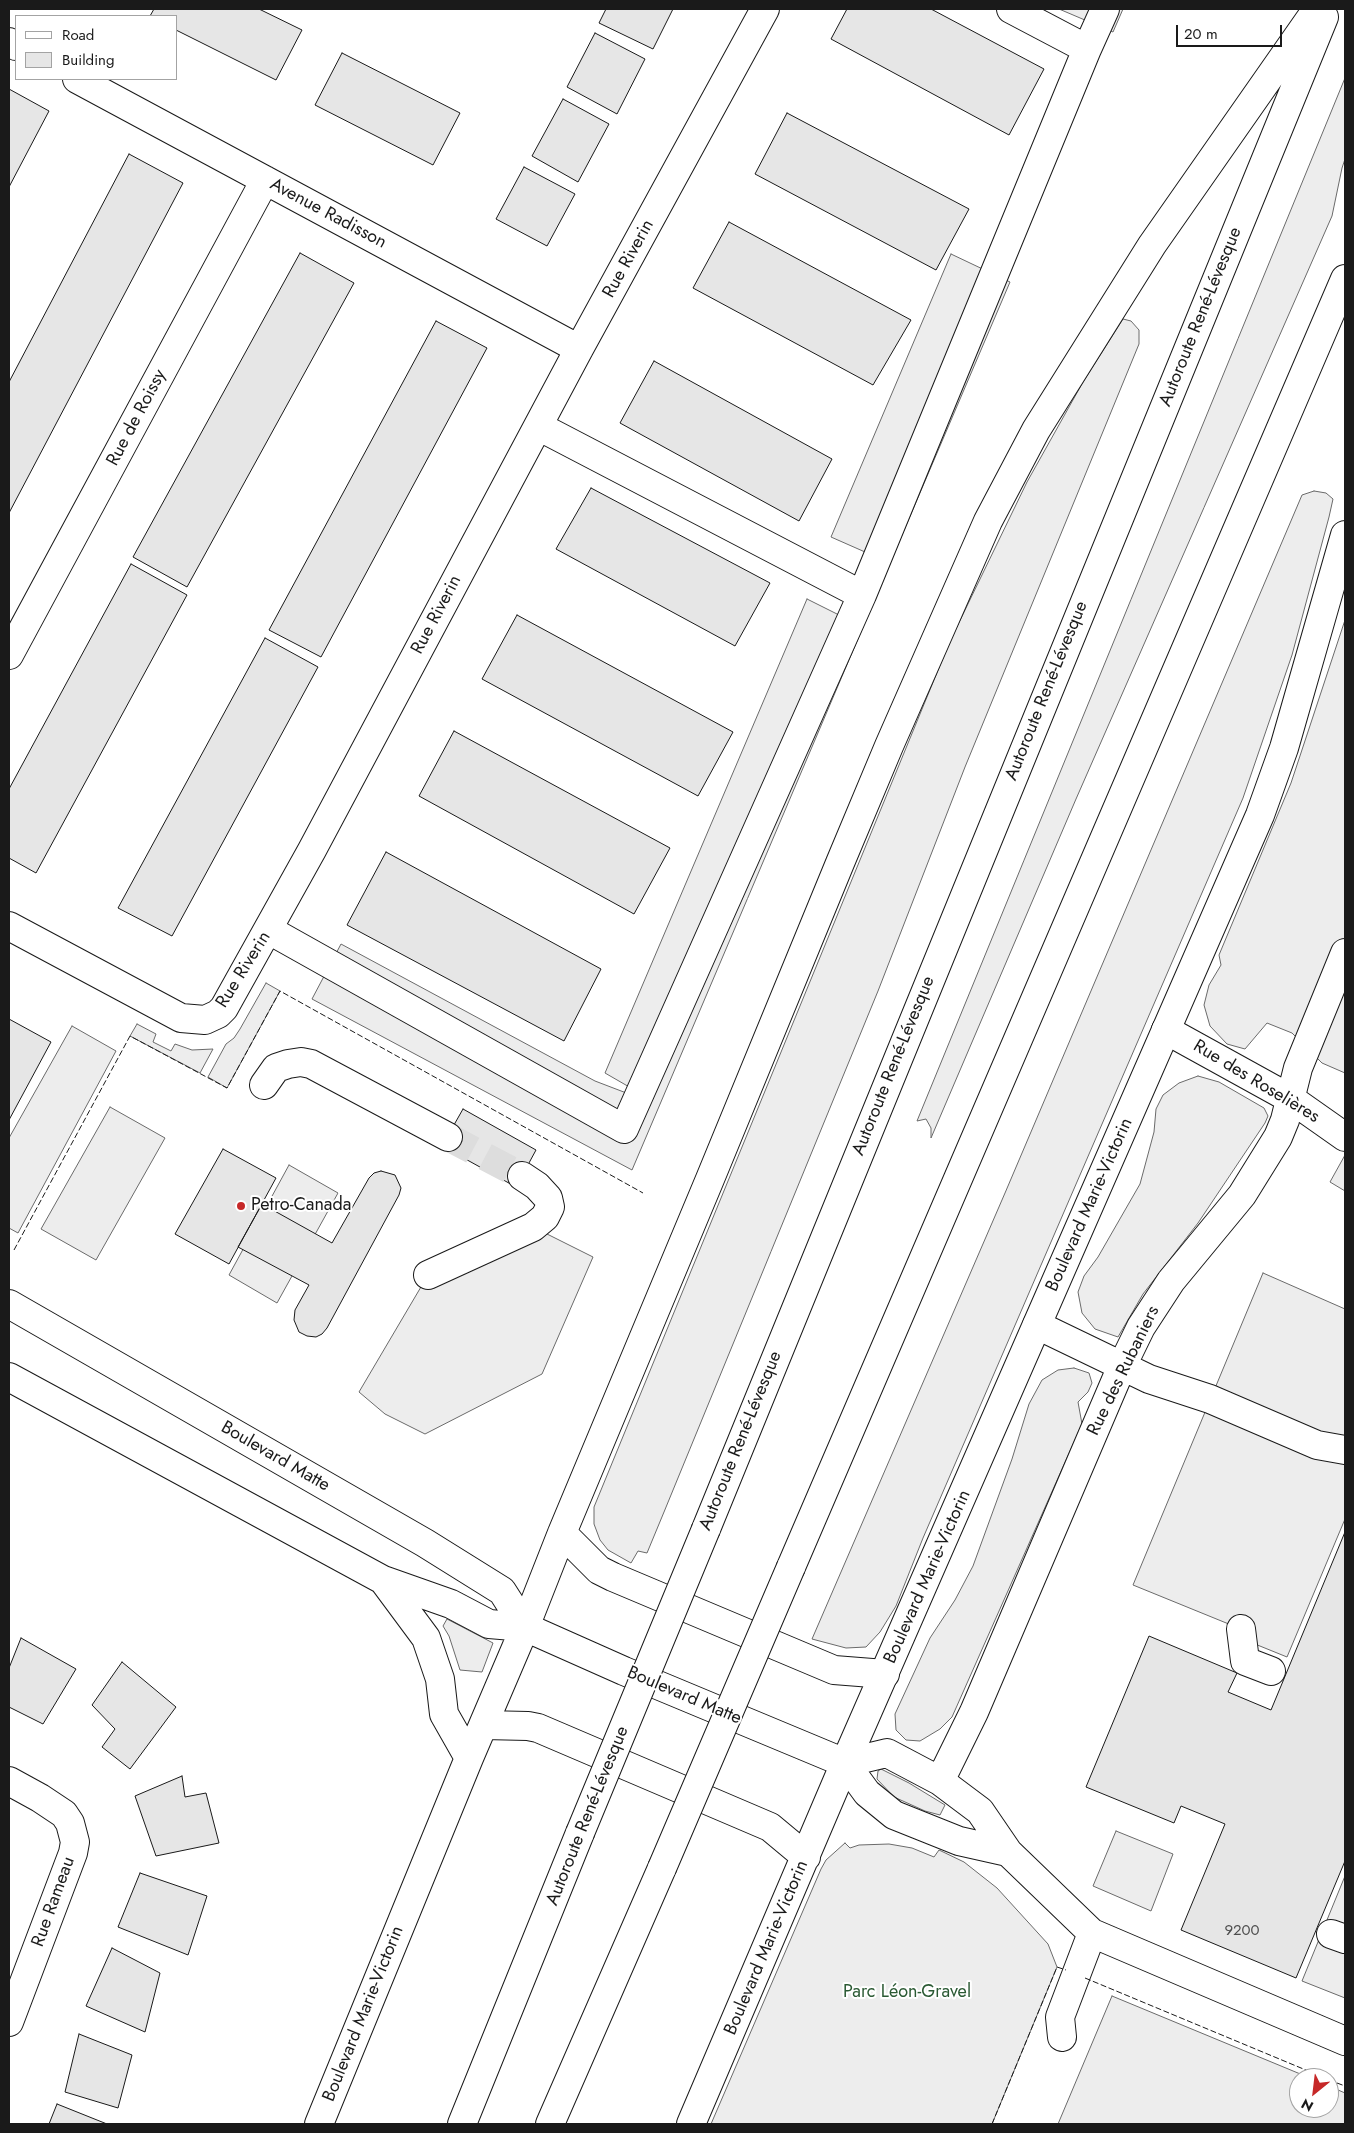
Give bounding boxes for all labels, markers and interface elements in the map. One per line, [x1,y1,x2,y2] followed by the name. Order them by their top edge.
[15,15,178,80] legend
[1179,15,1285,47] scale bar
[1184,23,1218,45] text: 20 m
[62,24,94,46] text: Road
[62,49,114,71] text: Building
[266,174,390,254] street label: Avenue Radisson
[599,216,659,302] street label: Rue Riverin
[1155,224,1247,410] street label: Autoroute René-Lévesque
[103,366,171,470] street label: Rue de Roissy
[407,572,467,658] street label: Rue Riverin
[1001,598,1093,784] street label: Autoroute René-Lévesque
[212,928,276,1012] street label: Rue Riverin
[848,973,940,1159] street label: Autoroute René-Lévesque
[1189,1036,1323,1128] street label: Rue des Roselières
[1042,1115,1138,1295] street label: Boulevard Marie-Victorin
[251,1195,351,1217] place label: Petro-Canada
[235,1200,247,1212] marker: Petro-Canada
[1083,1303,1165,1439] street label: Rue des Rubaniers
[695,1348,787,1534] street label: Autoroute René-Lévesque
[217,1417,333,1497] street label: Boulevard Matte
[880,1487,976,1667] street label: Boulevard Marie-Victorin
[624,1662,744,1730] street label: Boulevard Matte
[542,1723,634,1909] street label: Autoroute René-Lévesque
[28,1854,80,1950] street label: Rue Rameau
[720,1857,814,2039] street label: Boulevard Marie-Victorin
[1224,1922,1260,1940] house number: 9200
[319,1923,409,2105] street label: Boulevard Marie-Victorin
[843,1982,971,2004] park label: Parc Léon-Gravel
[1289,2068,1339,2118] north arrow
[1297,2094,1317,2117] text: N

